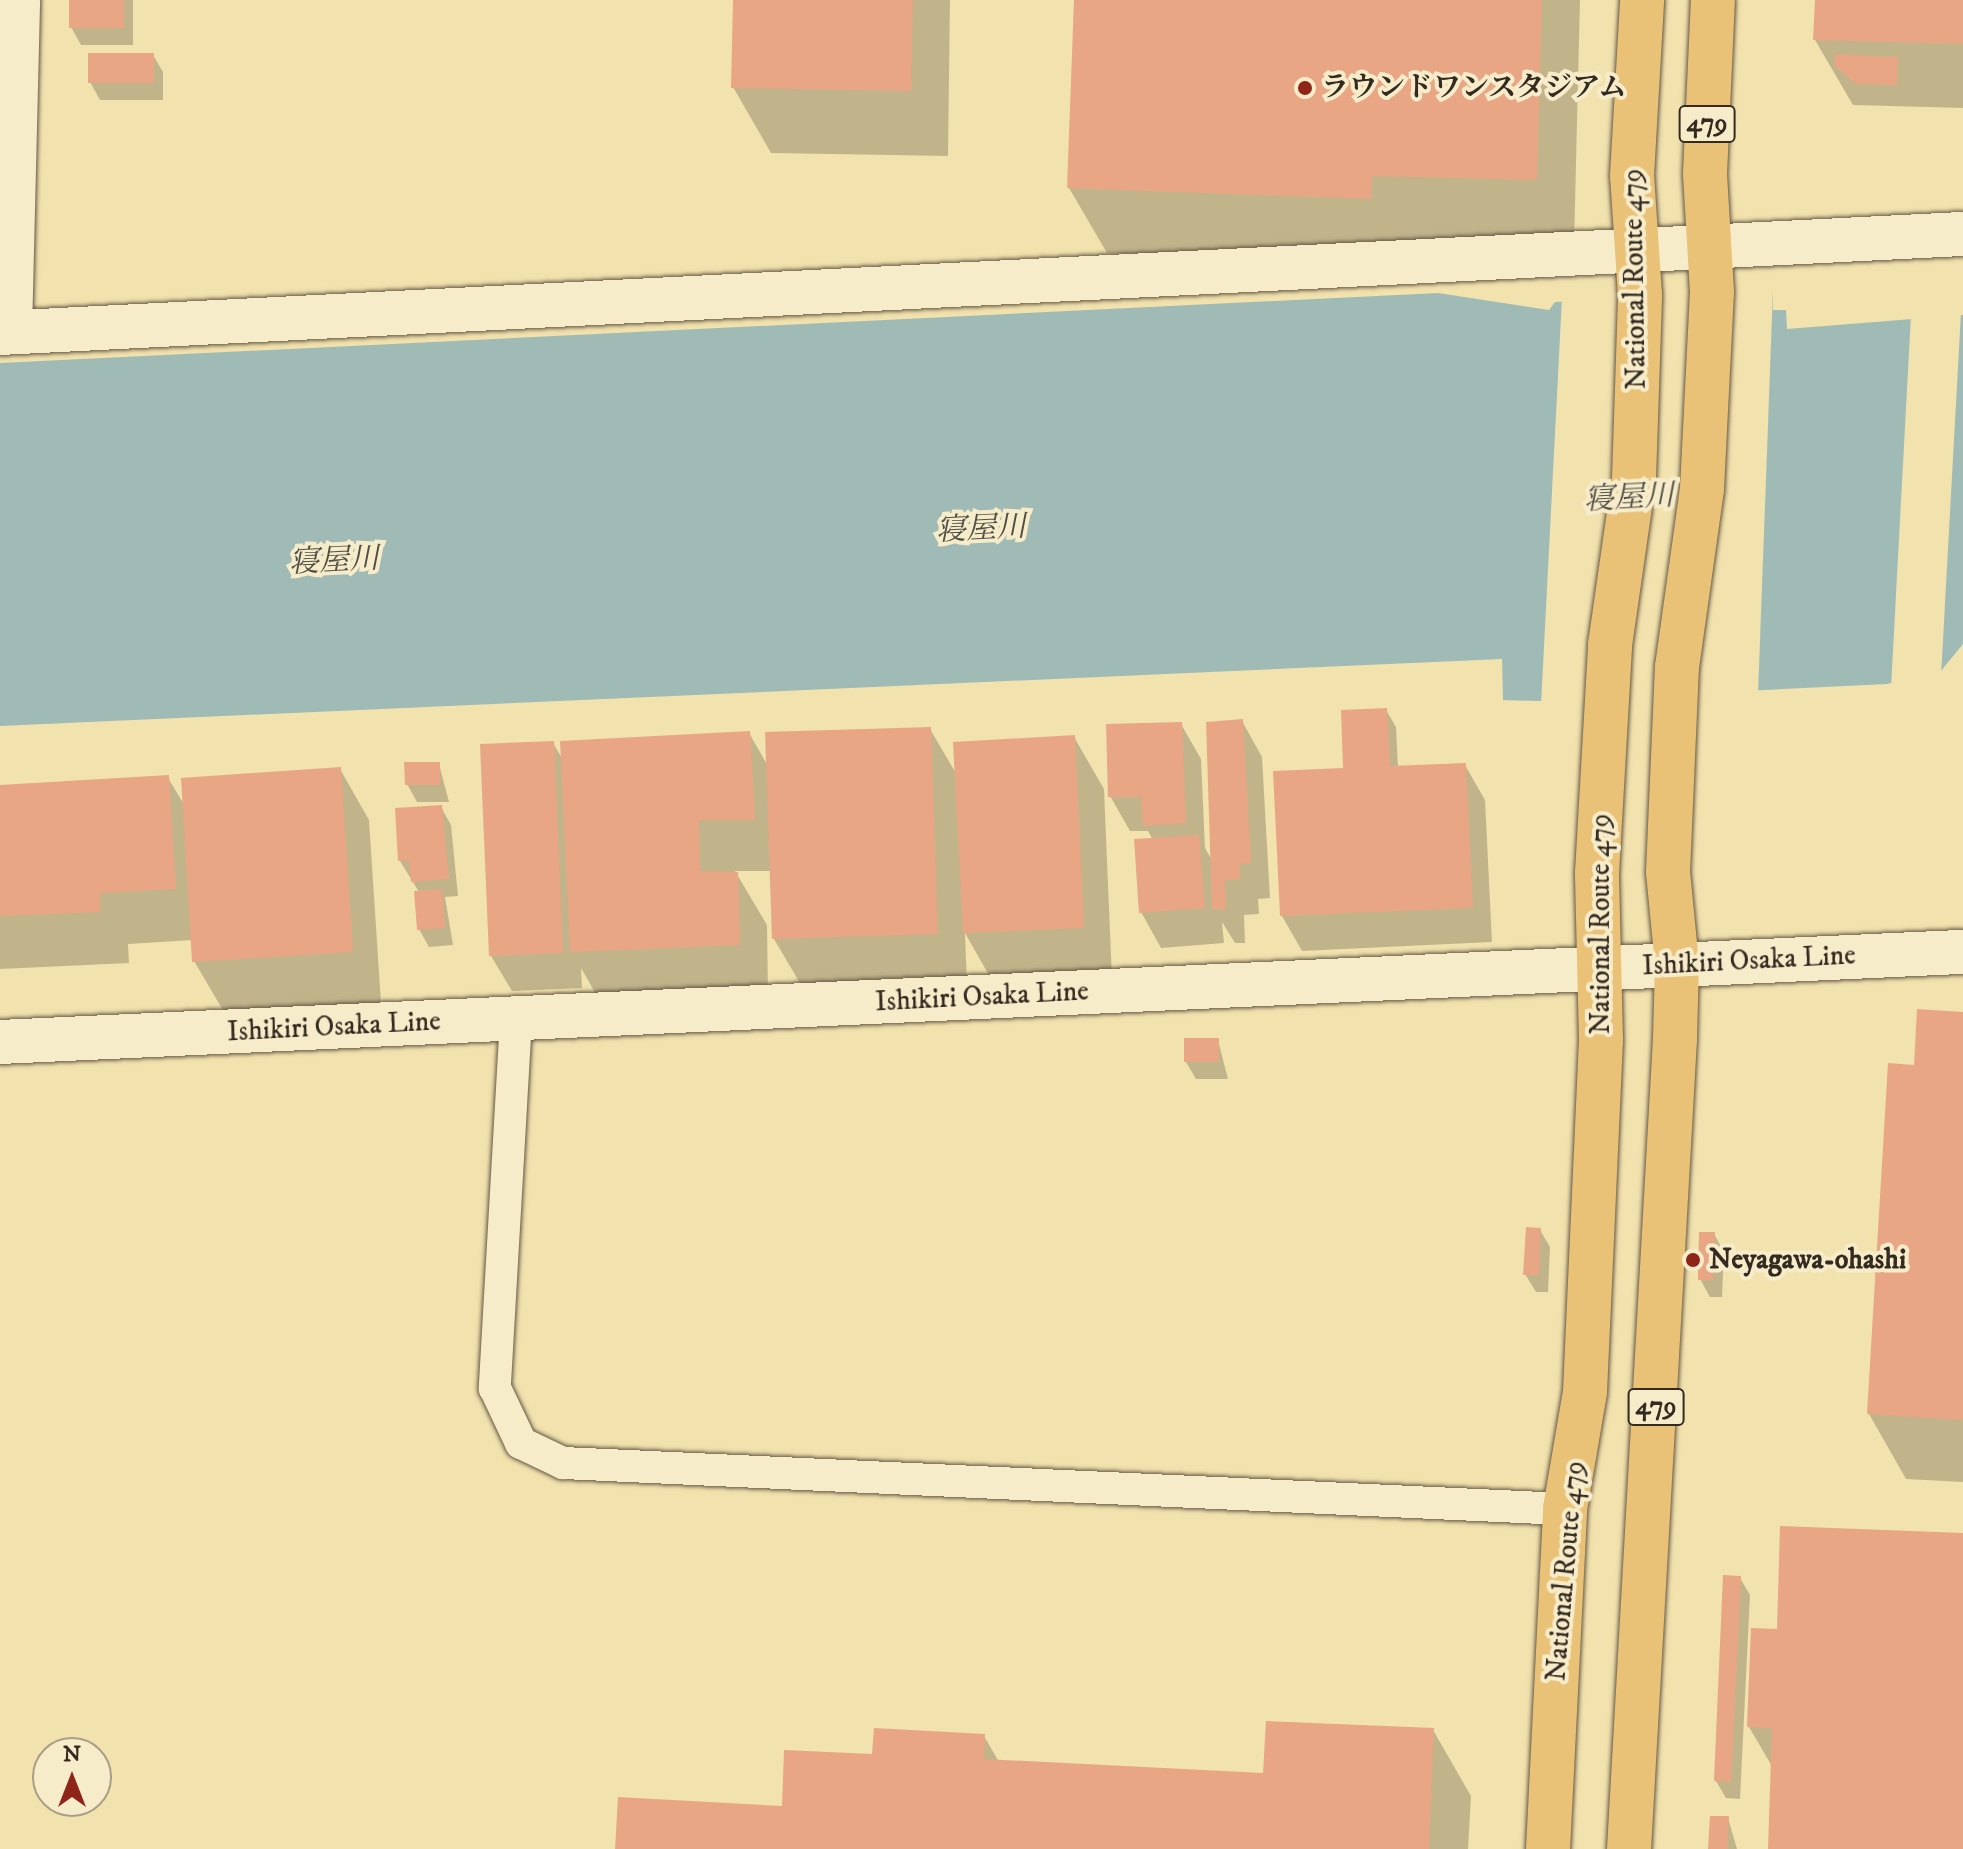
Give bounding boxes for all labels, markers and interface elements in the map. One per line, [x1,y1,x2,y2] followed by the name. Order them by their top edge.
[1321,71,1629,105] place label: ラウンドワンスタジアム
[1296,79,1314,97] marker: ラウンドワンスタジアム
[1677,102,1737,146] road number: 479
[1616,168,1654,390] street label: National Route 479
[1583,479,1675,519] water label: 寝屋川
[935,510,1027,550] water label: 寝屋川
[288,542,380,582] water label: 寝屋川
[1584,813,1618,1035] street label: National Route 479
[1641,939,1857,983] street label: Ishikiri Osaka Line
[874,975,1090,1019] street label: Ishikiri Osaka Line
[226,1005,442,1049] street label: Ishikiri Osaka Line
[1709,1243,1906,1277] place label: Neyagawa-ohashi
[1684,1251,1702,1269] marker: Neyagawa-ohashi
[1626,1385,1686,1429] road number: 479
[1540,1459,1592,1683] street label: National Route 479
[32,1737,112,1817] north arrow
[63,1741,81,1768] text: N

